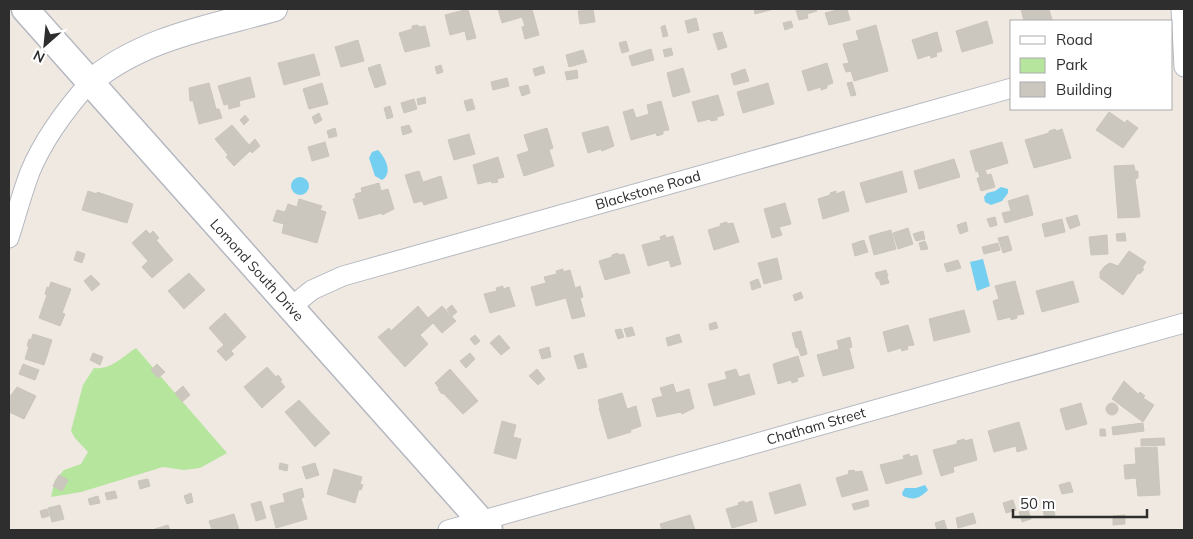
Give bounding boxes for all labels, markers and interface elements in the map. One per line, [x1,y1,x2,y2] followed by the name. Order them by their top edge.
[20,20,70,70] north arrow
[1010,20,1173,110] legend
[1056,30,1093,49] text: Road
[30,46,48,67] text: N
[1056,55,1088,74] text: Park
[1056,80,1112,99] text: Building
[593,166,703,214] street label: Blackstone Road
[206,215,308,325] street label: Lomond South Drive
[764,403,868,449] street label: Chatham Street
[1013,486,1147,518] scale bar
[1020,494,1055,513] text: 50 m

